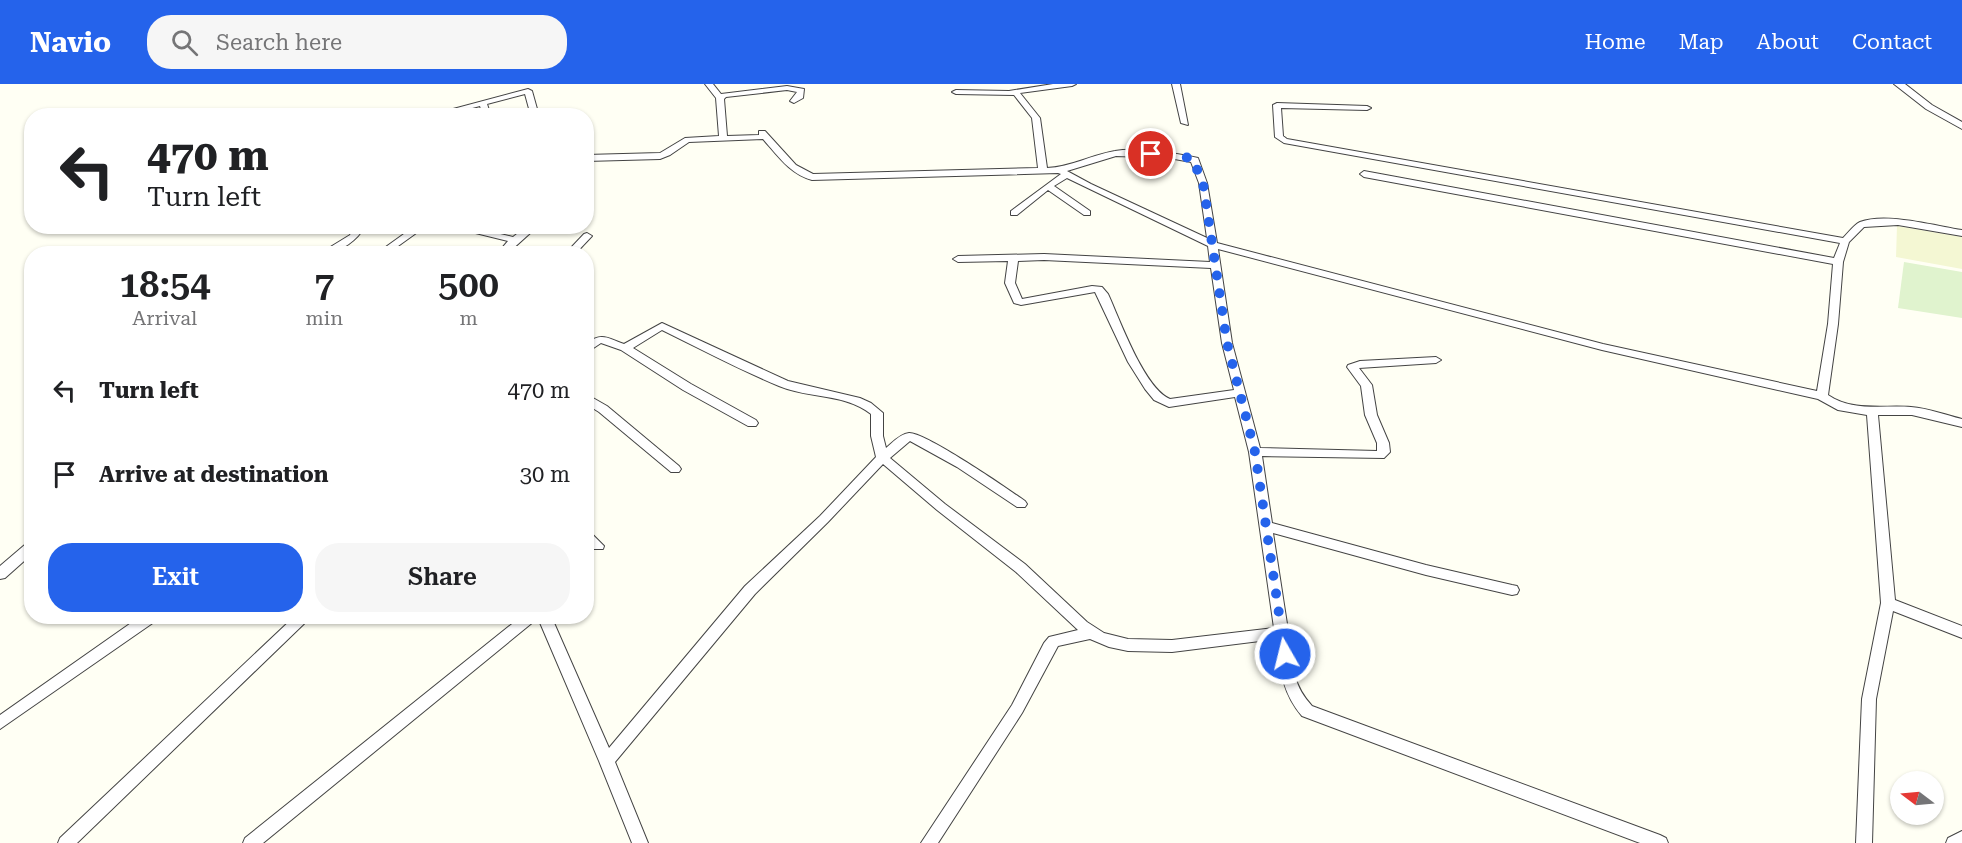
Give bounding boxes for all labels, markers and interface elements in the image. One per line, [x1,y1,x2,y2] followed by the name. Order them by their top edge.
[147,15,567,69] search box
[30,26,111,59] text: Navio
[168,26,201,59] icon: search
[216,30,342,55] text: Search here
[1585,30,1646,54] text: Home
[1679,30,1724,54] text: Map
[1757,30,1819,54] text: About
[1852,30,1932,54] text: Contact
[1125,128,1176,179] pin
[147,131,269,180] text: 470 m
[48,132,126,210] icon: left
[1134,137,1167,170] icon: arrive
[147,181,261,213] text: Turn left
[119,264,210,306] text: 18:54
[314,264,334,306] text: 7
[438,264,499,306] text: 500
[132,306,197,330] text: Arrival
[306,306,343,330] text: min
[459,306,478,330] text: m
[48,374,81,407] icon: left
[99,378,199,403] text: Turn left
[507,378,570,403] text: 470 m
[48,458,81,491] icon: arrive
[99,462,328,487] text: Arrive at destination
[520,462,570,487] text: 30 m
[48,543,303,612] button: Exit
[315,543,570,612] button: Share
[1253,622,1317,686] position arrow
[1890,771,1944,825] north arrow
[1890,771,1944,825] map controls

